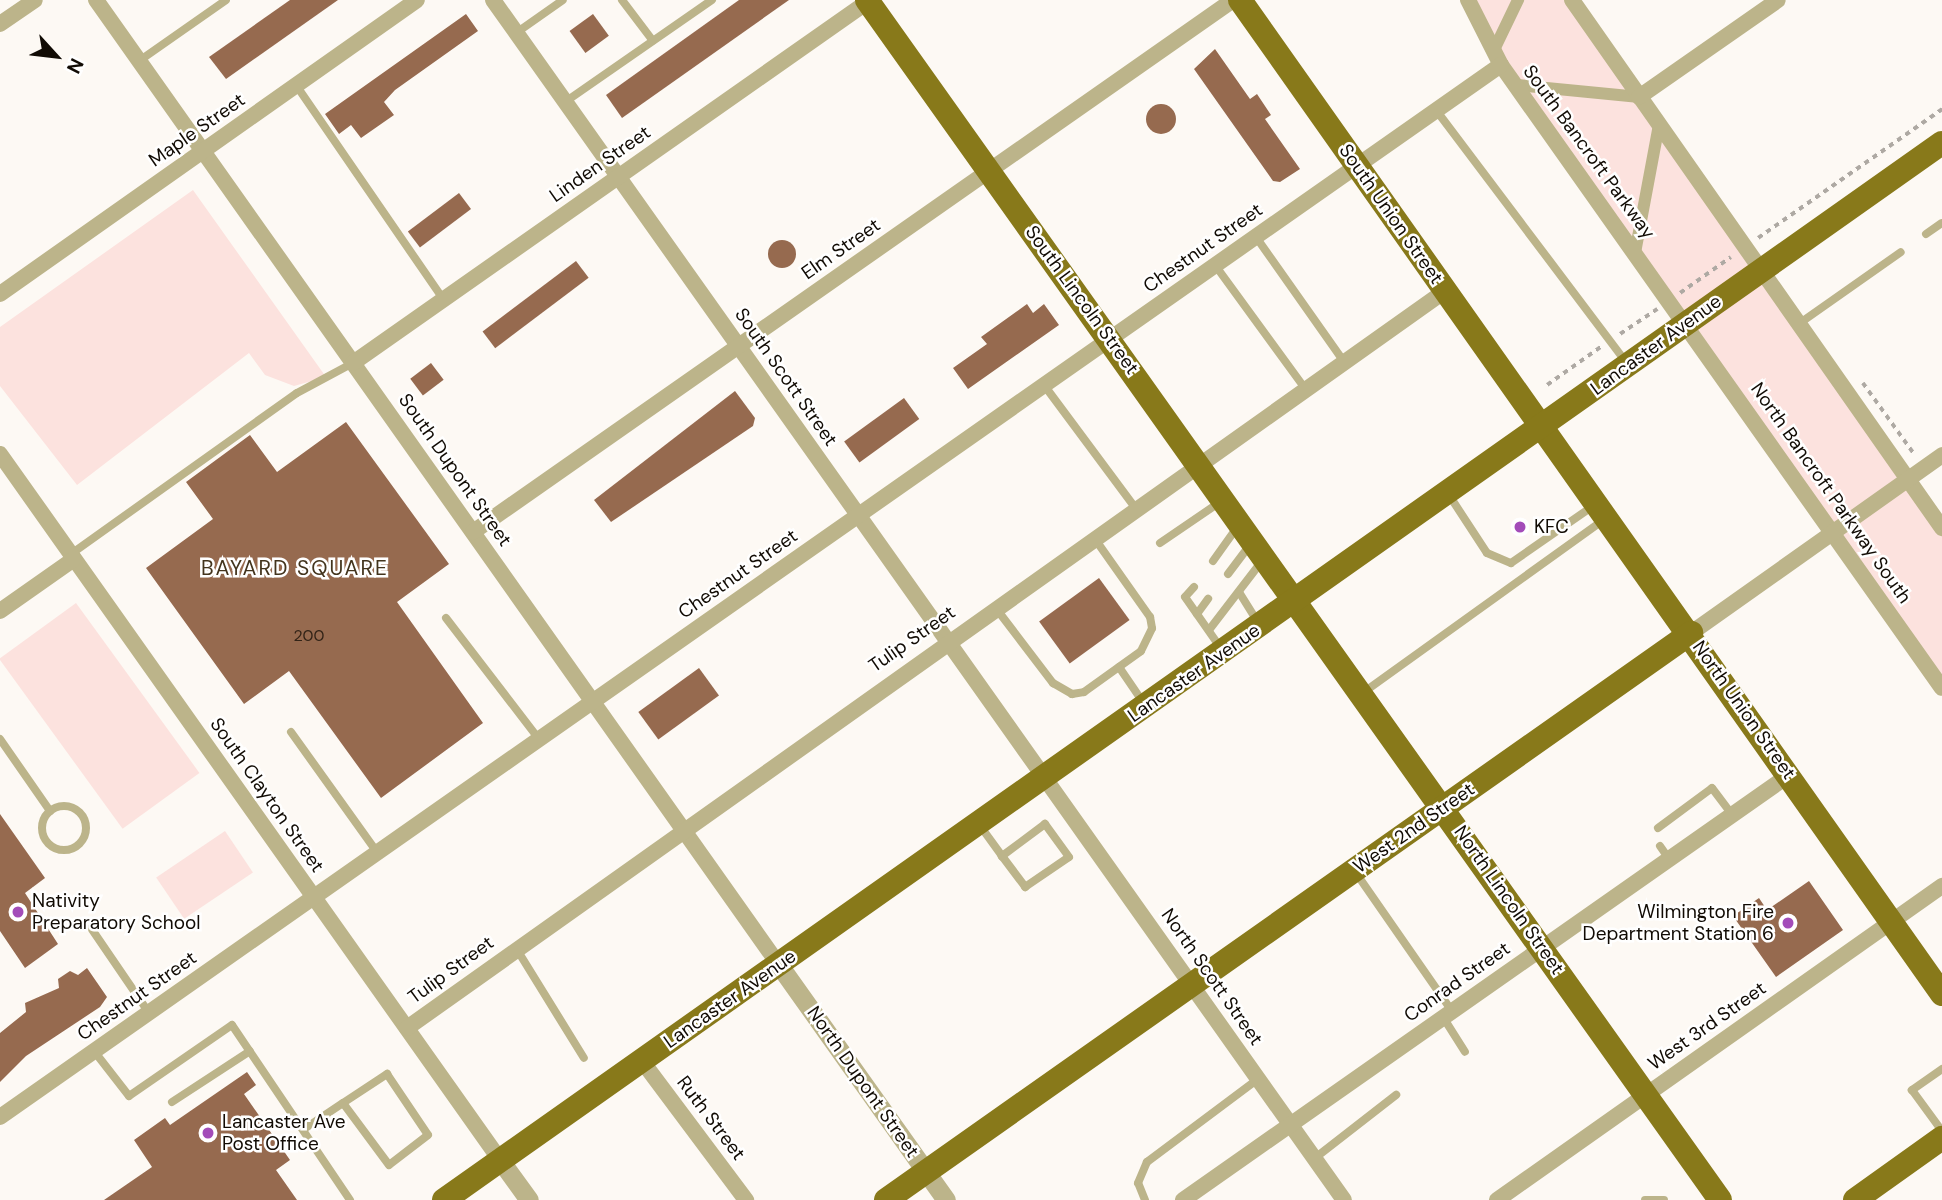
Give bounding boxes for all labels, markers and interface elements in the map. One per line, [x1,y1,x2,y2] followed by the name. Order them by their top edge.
[21,21,91,91] north arrow
[61,54,89,78] text: N
[1518,61,1660,243] street label: South Bancroft Parkway
[145,89,249,171] street label: Maple Street
[545,121,655,207] street label: Linden Street
[1334,140,1448,288] street label: South Union Street
[1139,198,1267,298] street label: Chestnut Street
[797,214,885,284] street label: Elm Street
[1020,221,1144,379] street label: South Lincoln Street
[1586,290,1726,400] street label: Lancaster Avenue
[730,304,842,450] street label: South Scott Street
[1746,378,1916,608] street label: North Bancroft Parkway South
[394,389,516,551] street label: South Dupont Street
[1534,516,1569,538] place label: KFC
[1512,519,1528,535] marker: KFC
[674,524,802,624] street label: Chestnut Street
[203,555,387,581] district label: BAYARD SQUARE
[864,601,960,677] street label: Tulip Street
[1123,619,1265,727] street label: Lancaster Avenue
[294,626,324,646] house number: 200
[1688,636,1800,784] street label: North Union Street
[205,713,329,877] street label: South Clayton Street
[1349,778,1479,878] street label: West 2nd Street
[1449,821,1569,979] street label: North Lincoln Street
[32,890,200,934] place label: Nativity Preparatory School
[1583,901,1774,945] place label: Wilmington Fire Department Station 6
[10,904,26,920] marker: Nativity Preparatory School
[1156,904,1268,1050] street label: North Scott Street
[1780,915,1796,931] marker: Wilmington Fire Department Station 6
[404,931,498,1009] street label: Tulip Street
[1400,937,1514,1027] street label: Conrad Street
[659,945,801,1053] street label: Lancaster Avenue
[73,946,201,1046] street label: Chestnut Street
[1644,977,1770,1075] street label: West 3rd Street
[802,1002,924,1162] street label: North Dupont Street
[672,1071,750,1165] street label: Ruth Street
[222,1111,346,1155] place label: Lancaster Ave Post Office
[200,1125,216,1141] marker: Lancaster Ave Post Office

